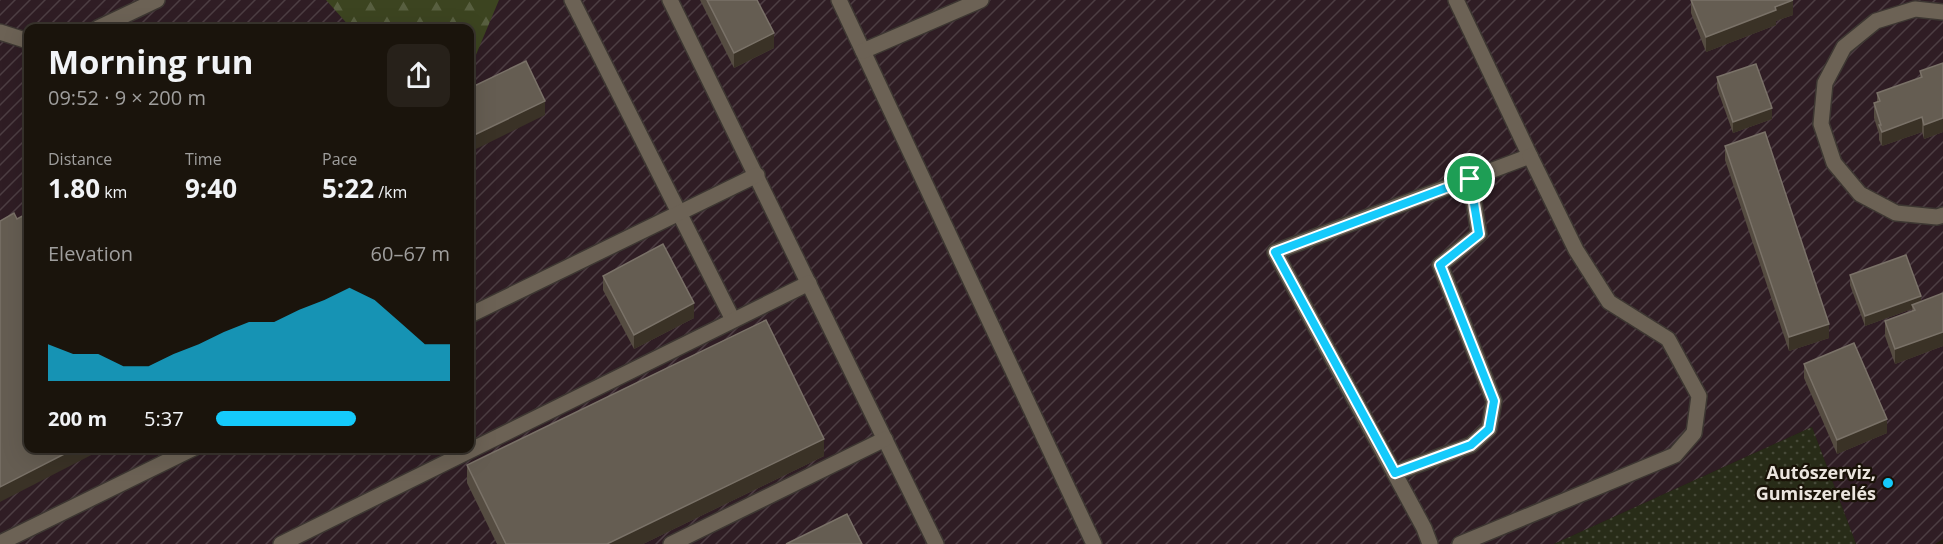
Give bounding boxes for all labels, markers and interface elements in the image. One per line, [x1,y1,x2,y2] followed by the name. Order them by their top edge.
[48,39,254,84] text: Morning run
[387,44,450,107] button: share
[48,84,206,111] text: 09:52 · 9 × 200 m
[48,148,112,170] text: Distance
[185,148,222,170] text: Time
[322,148,357,170] text: Pace
[1444,153,1495,204] pin
[1453,162,1486,195] icon: arrive
[48,170,100,206] text: 1.80
[185,170,237,206] text: 9:40
[322,170,374,206] text: 5:22
[100,181,127,203] text: km
[374,181,407,203] text: /km
[48,240,133,267] text: Elevation
[371,240,450,267] text: 60–67 m
[48,405,107,432] text: 200 m
[144,405,184,432] text: 5:37
[1756,460,1876,505] place label: Autószerviz, Gumiszerelés
[1881,476,1895,490] marker: Autószerviz, Gumiszerelés

